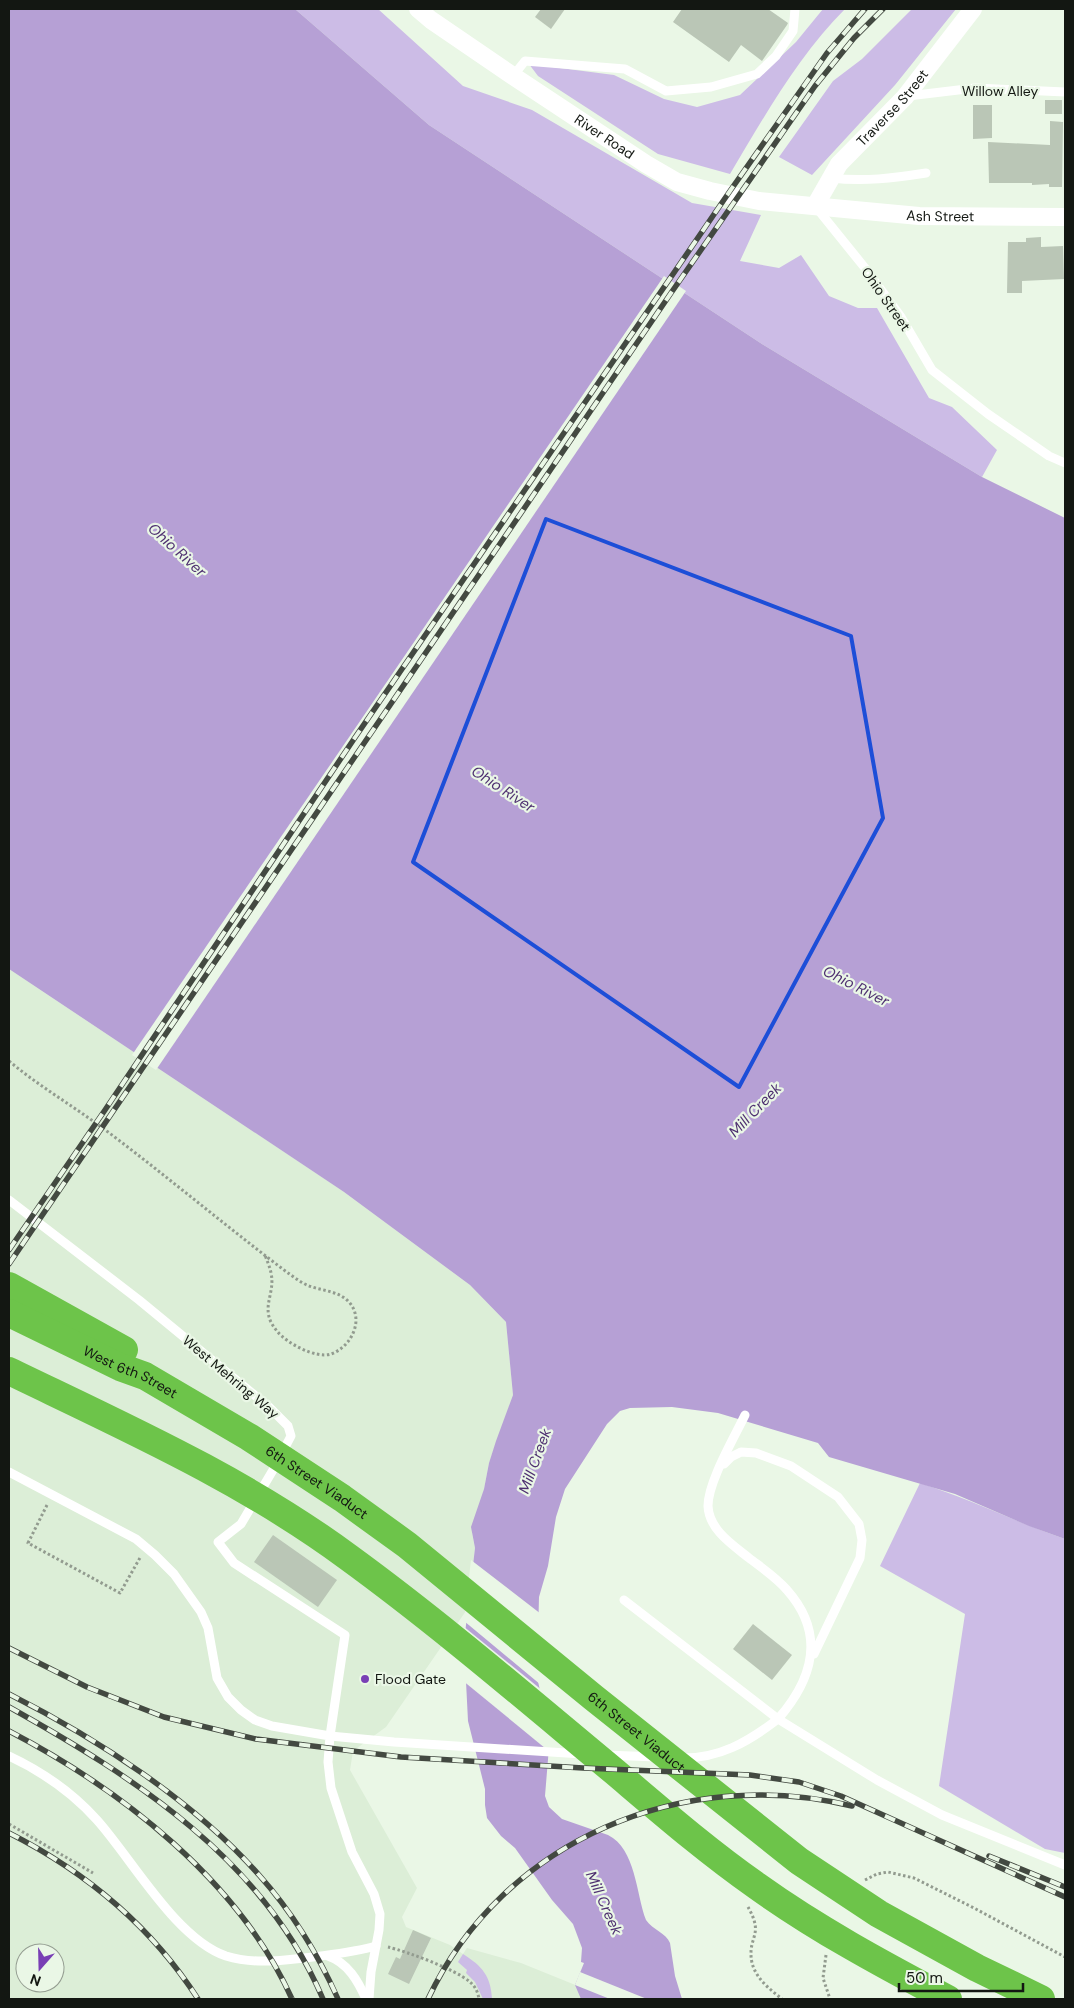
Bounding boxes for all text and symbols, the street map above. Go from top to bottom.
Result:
street label: Traverse Street [853,66,932,150]
street label: Willow Alley [962,82,1039,100]
street label: River Road [571,110,638,163]
street label: Ash Street [906,206,974,225]
street label: Ohio Street [857,264,915,334]
water label: Ohio River [144,519,211,582]
water label: Ohio River [468,761,539,817]
water label: Ohio River [820,961,893,1011]
water label: Mill Creek [724,1078,786,1141]
street label: West Mehring Way [179,1331,283,1423]
street label: West 6th Street [80,1342,181,1402]
water label: Mill Creek [514,1425,556,1496]
street label: 6th Street Viaduct [262,1441,372,1523]
place label: Flood Gate [375,1670,446,1688]
marker: Flood Gate [359,1673,371,1685]
street label: 6th Street Viaduct [584,1687,689,1776]
water label: Mill Creek [581,1868,627,1938]
north arrow [15,1943,65,1993]
scale bar [899,1960,1023,1992]
text: 50 m [906,1968,943,1988]
text: N [28,1970,43,1990]

